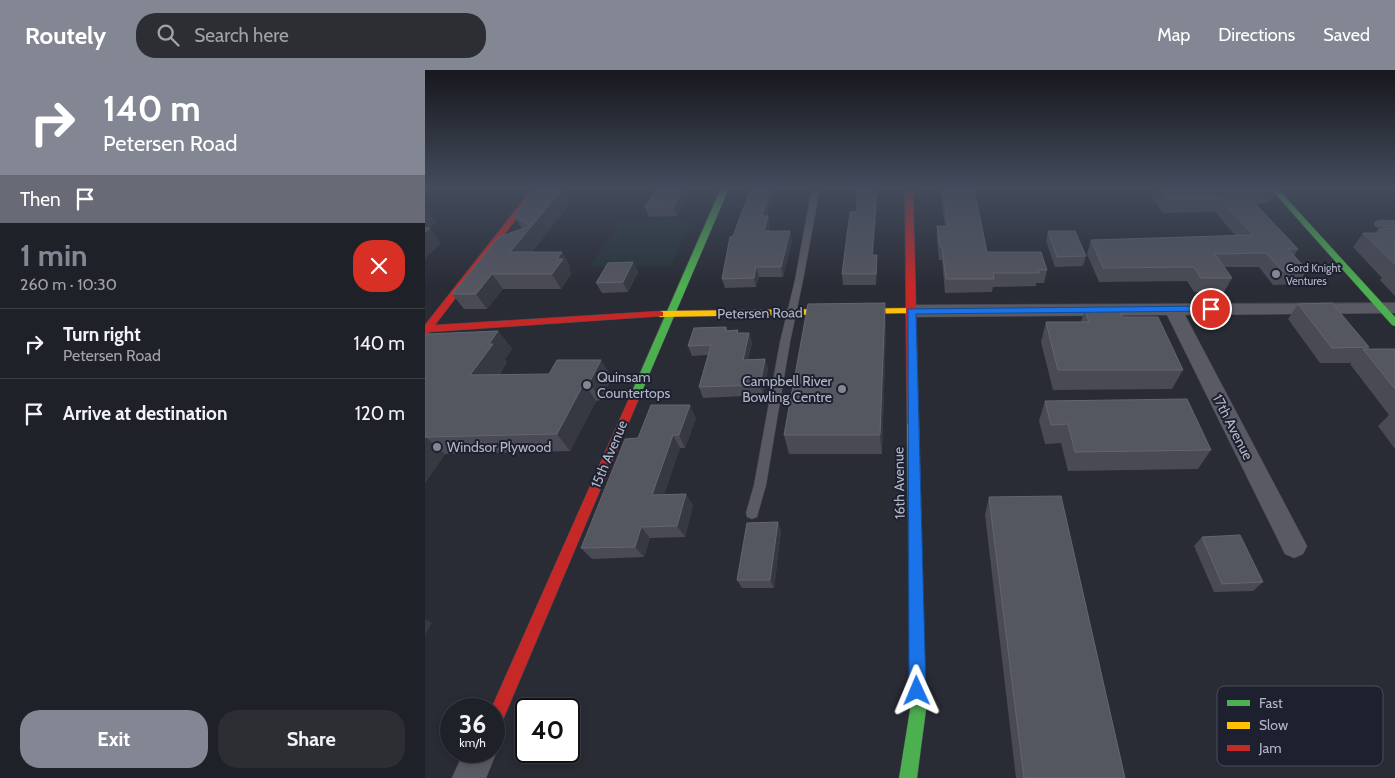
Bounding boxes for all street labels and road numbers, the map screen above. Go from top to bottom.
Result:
street label: Petersen Road [717,303,803,323]
street label: 17th Avenue [1209,391,1257,463]
street label: 15th Avenue [587,417,631,491]
street label: 16th Avenue [889,447,909,519]

